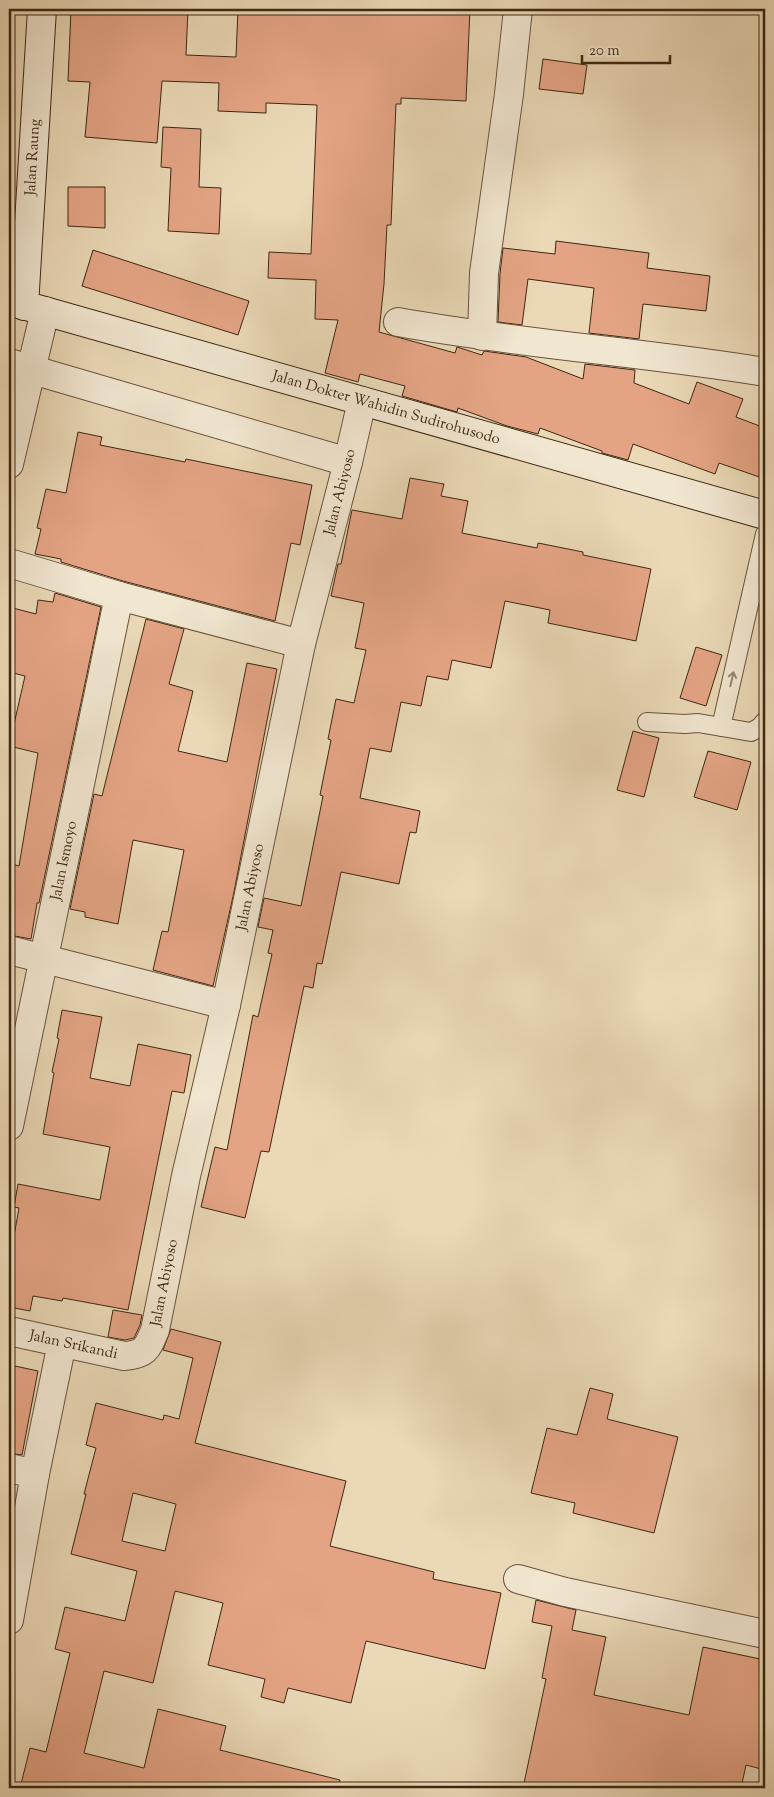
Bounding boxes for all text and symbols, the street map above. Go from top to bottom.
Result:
scale bar [582,32,669,64]
text: 20 m [589,41,620,62]
street label: Jalan Raung [20,118,46,197]
street label: Jalan Dokter Wahidin Sudirohusodo [269,365,503,450]
street label: Jalan Abiyoso [319,447,361,539]
one-way arrow [728,672,737,688]
street label: Jalan Ismoyo [45,819,83,903]
street label: Jalan Abiyoso [231,842,270,934]
street label: Jalan Abiyoso [145,1237,184,1329]
street label: Jalan Srikandi [26,1325,120,1365]

